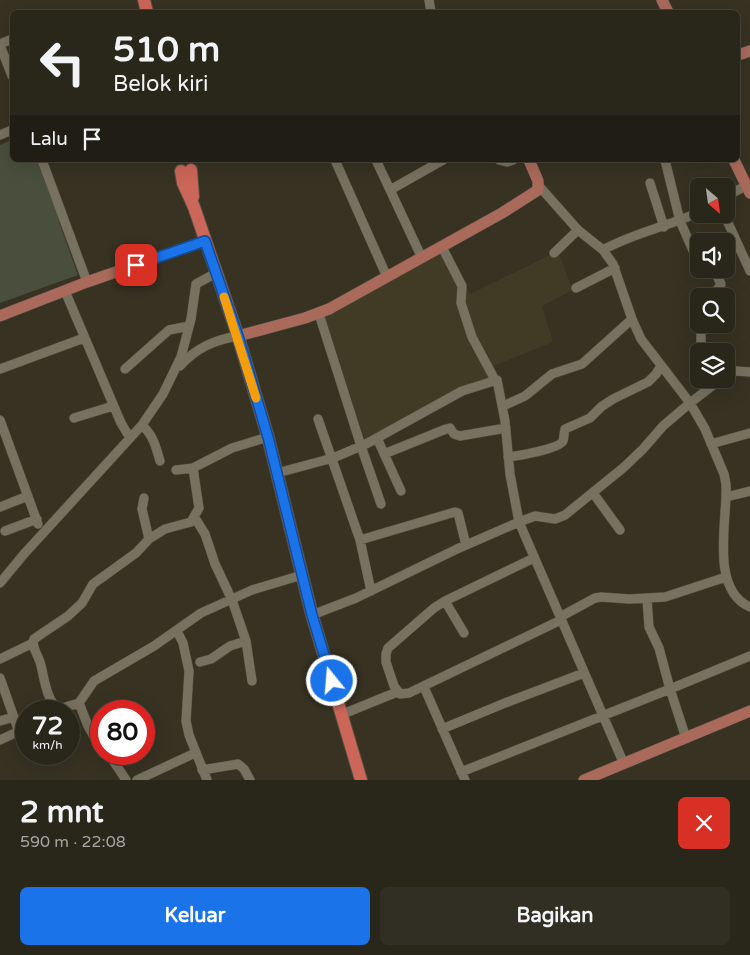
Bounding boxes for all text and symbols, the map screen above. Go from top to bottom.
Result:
text: 510 m [113,29,220,71]
icon: left [30,30,95,95]
text: Belok kiri [113,71,209,97]
icon: arrive [78,125,106,153]
text: Lalu [30,128,68,150]
north arrow [690,178,735,222]
map controls [690,178,735,388]
button: sound [690,233,735,278]
pin [115,244,157,286]
icon: arrive [122,251,150,279]
button: search [690,288,735,333]
button: layers [690,343,735,388]
position arrow [305,654,357,706]
speed limit sign: 80 [90,700,155,765]
text: 72 [32,711,63,741]
text: km/h [32,738,63,752]
text: 2 mnt [20,794,104,831]
button: close [678,797,730,849]
text: 590 m · 22:08 [20,832,126,852]
button: Keluar [20,887,370,945]
button: Bagikan [380,887,730,945]

